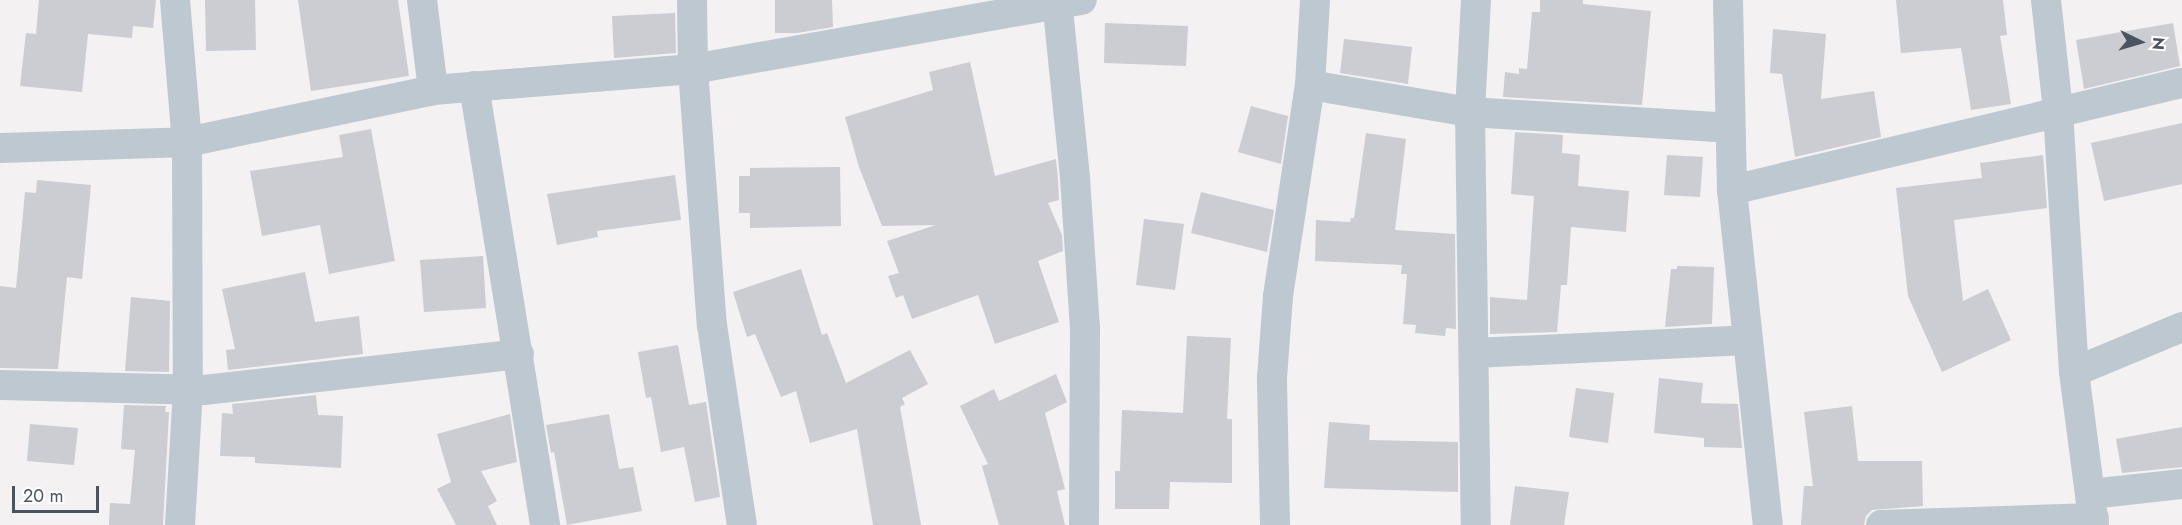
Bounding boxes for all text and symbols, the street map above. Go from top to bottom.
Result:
north arrow [2110,12,2170,72]
text: N [2146,36,2170,51]
scale bar [15,474,102,512]
text: 20 m [23,483,63,509]

